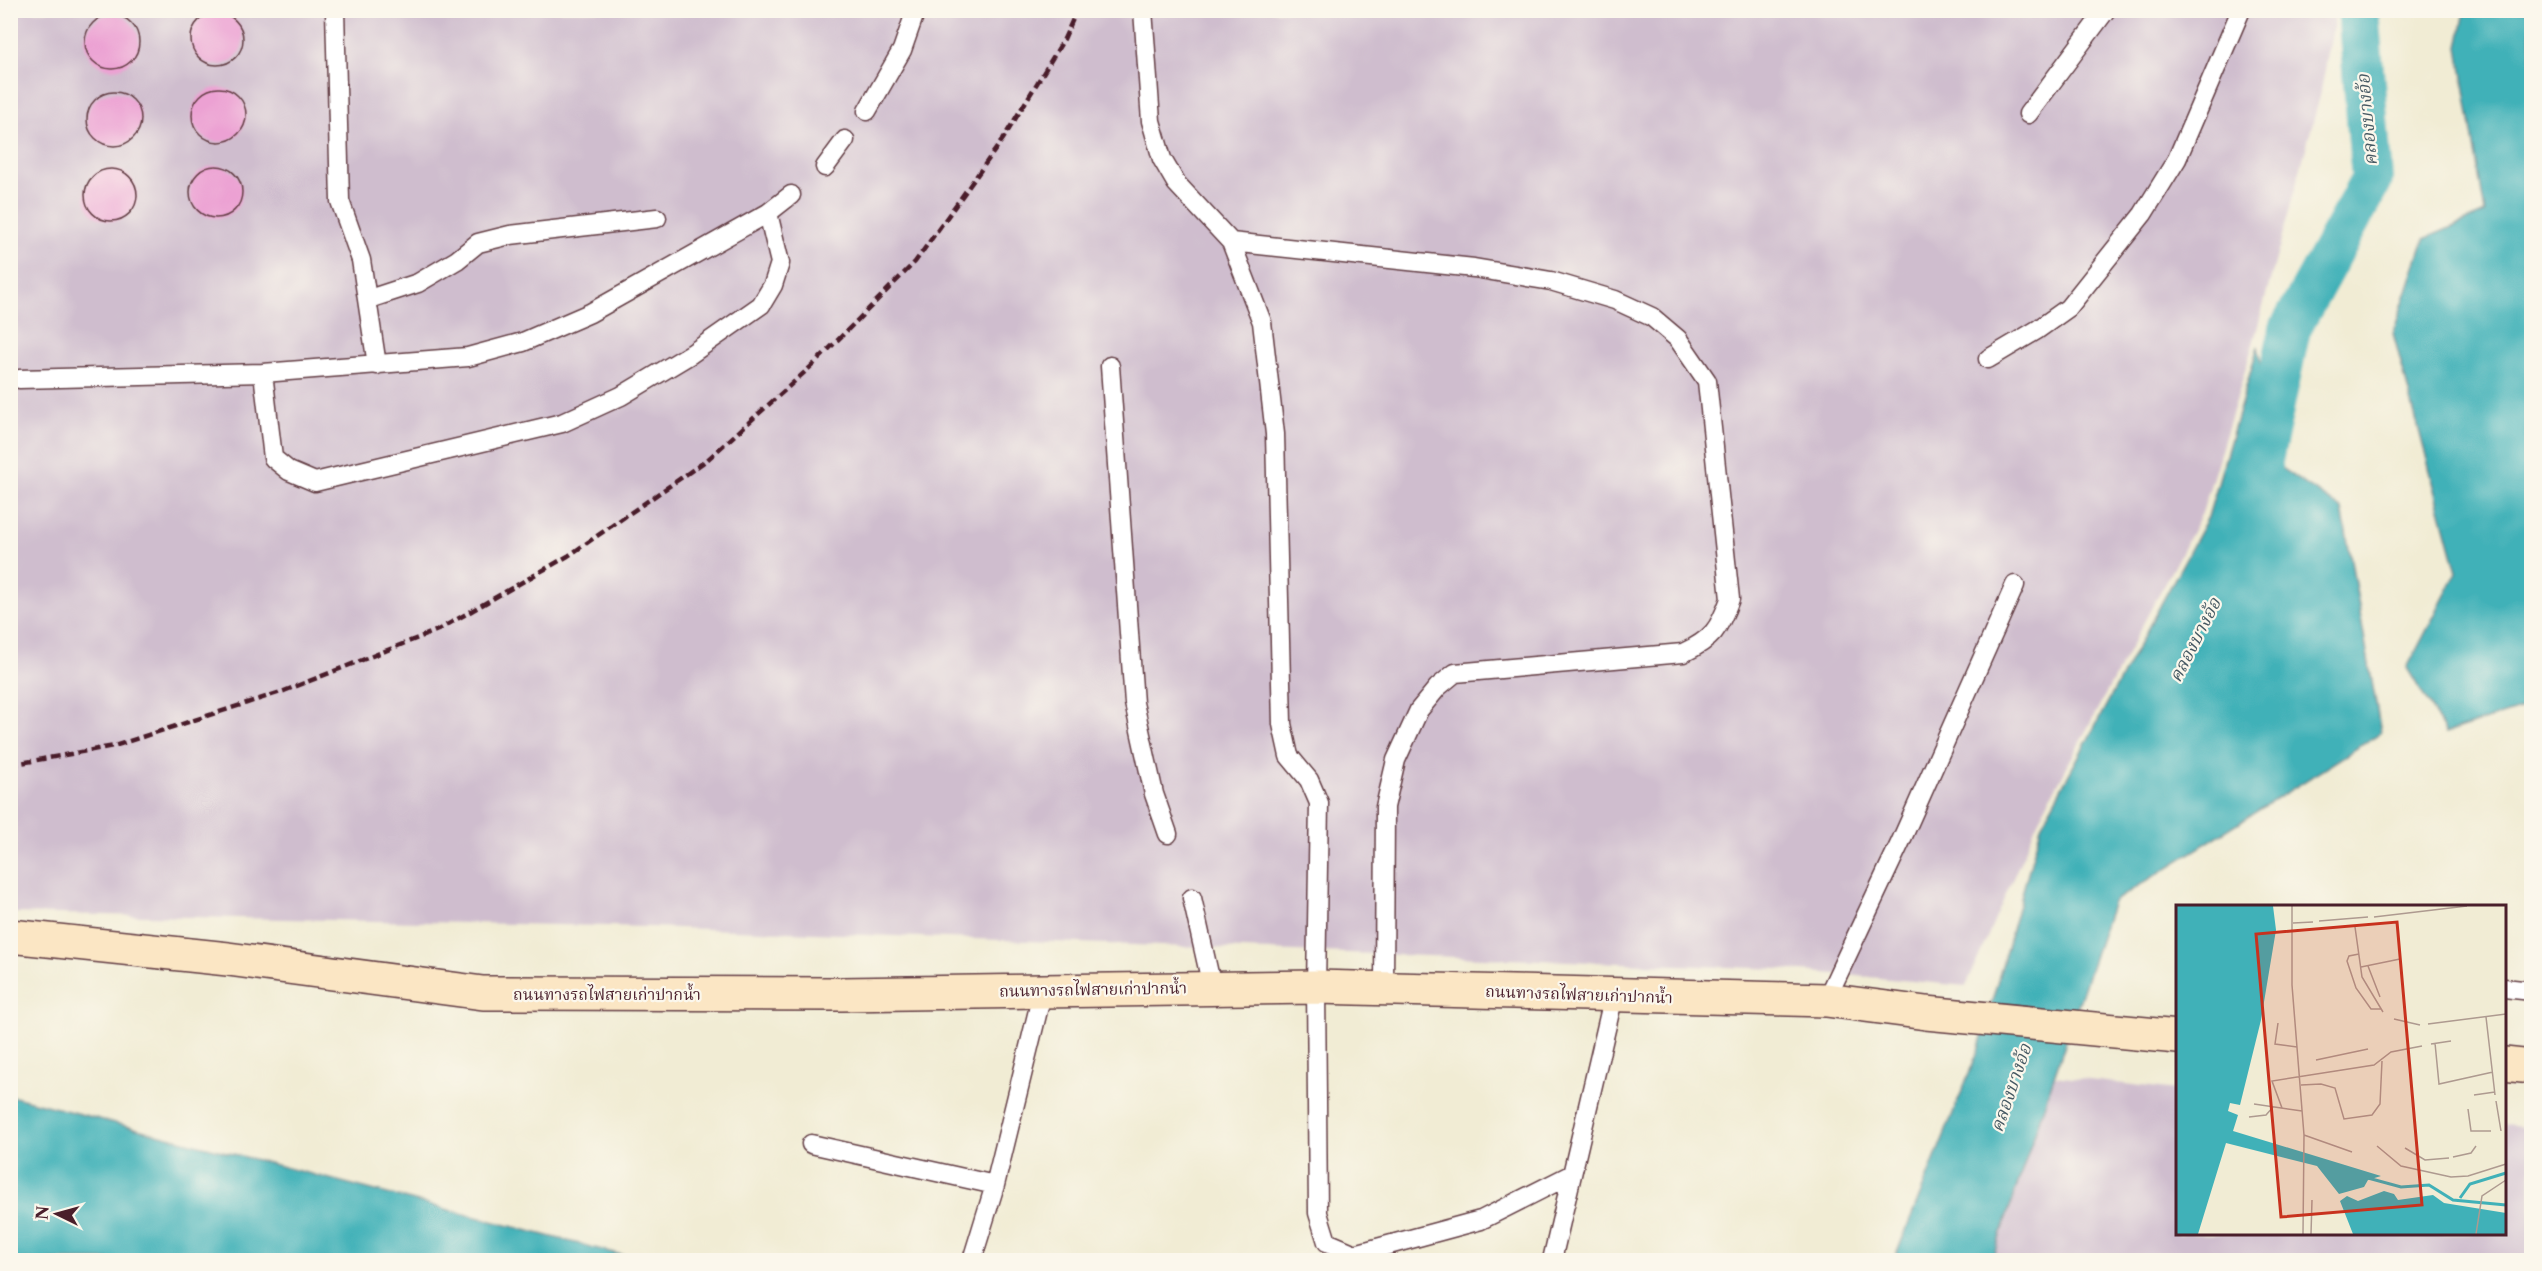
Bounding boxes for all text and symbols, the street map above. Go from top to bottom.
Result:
water label: คลองบางอ้อ [2352,73,2382,167]
water label: คลองบางอ้อ [2164,594,2226,686]
inset map [2176,905,2506,1235]
street label: ถนนทางรถไฟสายเก่าปากน้ำ [999,976,1187,1001]
street label: ถนนทางรถไฟสายเก่าปากน้ำ [1485,980,1673,1007]
street label: ถนนทางรถไฟสายเก่าปากน้ำ [513,983,701,1004]
water label: คลองบางอ้อ [1986,1041,2037,1135]
north arrow [27,1184,87,1244]
text: N [31,1205,53,1220]

